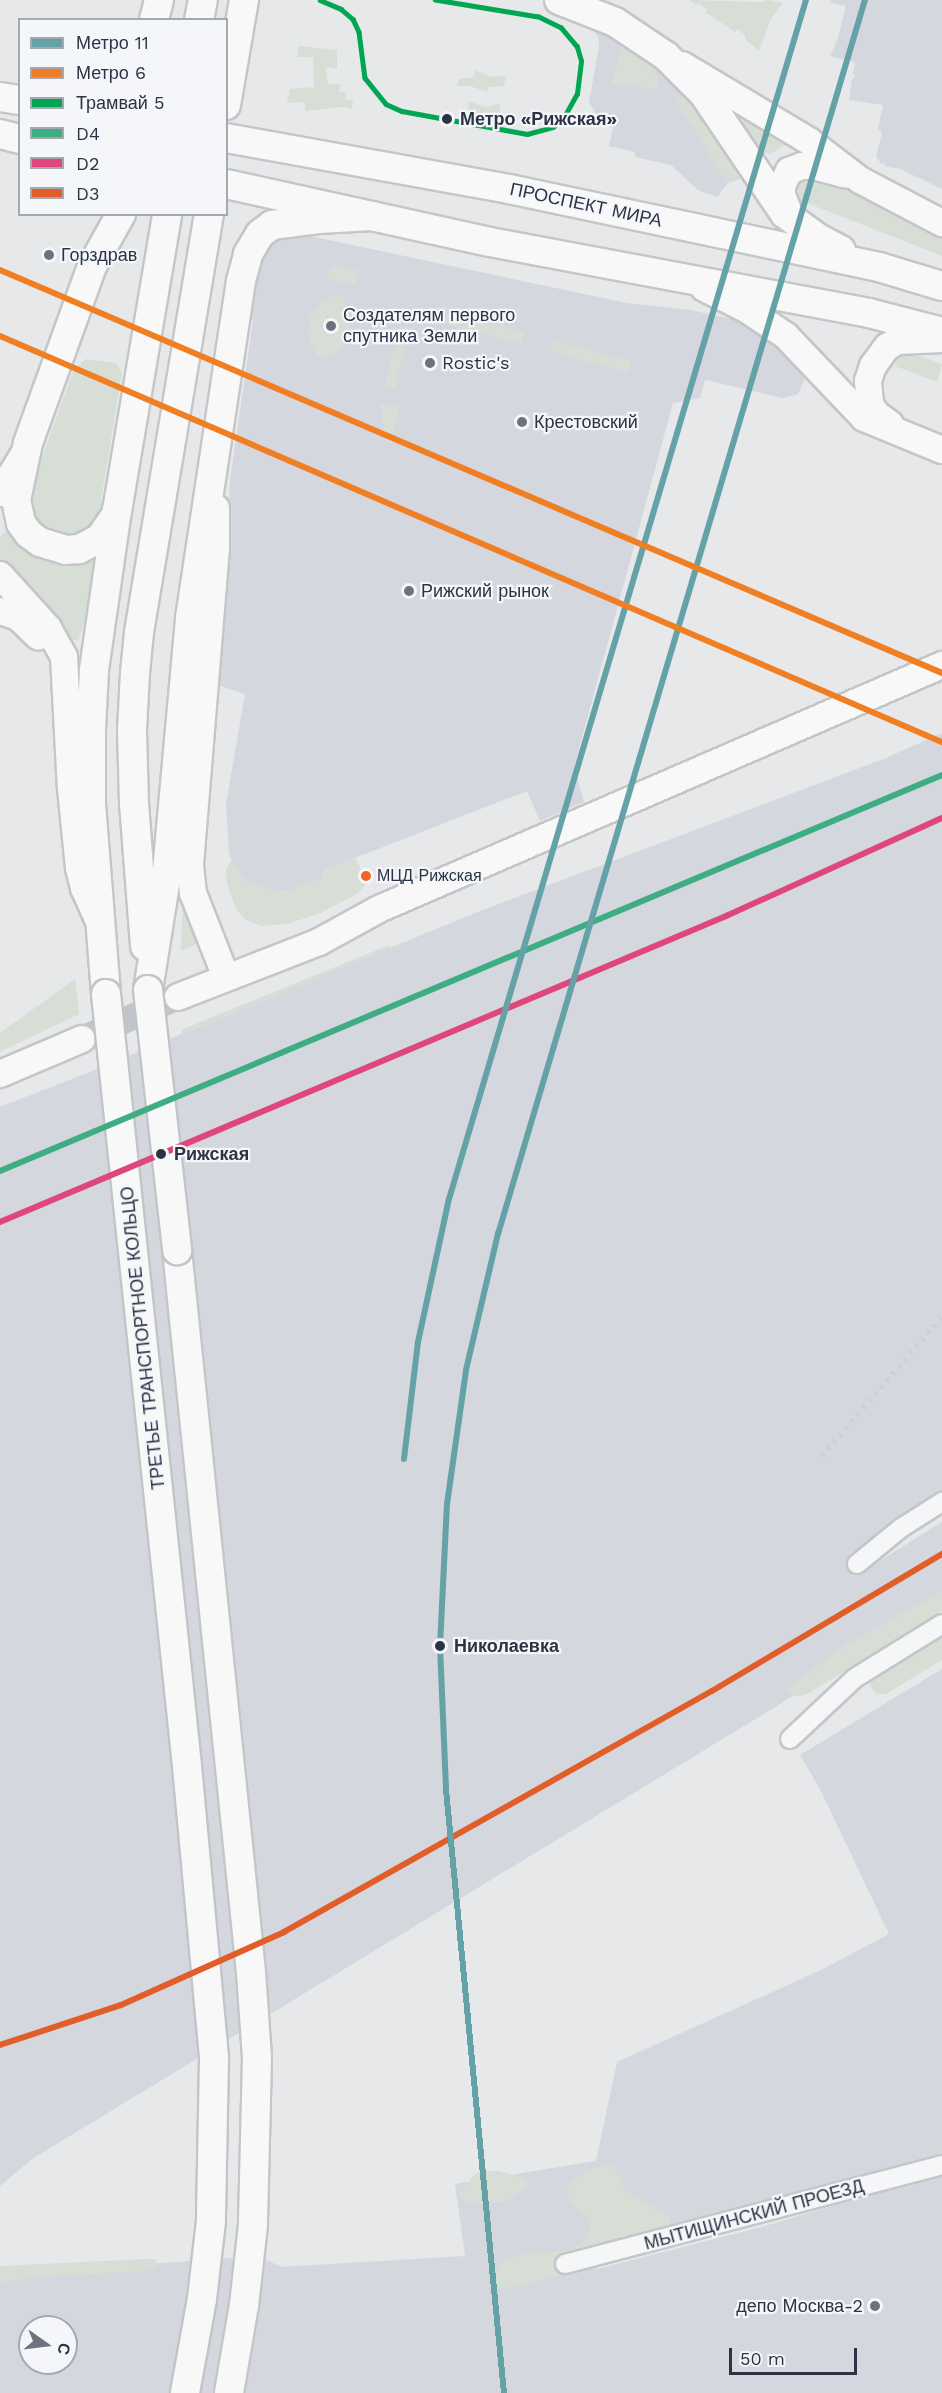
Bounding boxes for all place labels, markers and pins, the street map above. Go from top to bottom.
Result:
place label: Метро «Рижская» [460,108,617,130]
marker: Метро «Рижская» [438,110,456,128]
place label: Горздрав [61,244,137,266]
marker: Горздрав [42,248,56,262]
place label: Создателям первого спутника Земли [343,305,515,348]
marker: Создателям первого спутника Земли [324,319,338,333]
place label: Rostic's [442,352,510,374]
marker: Rostic's [423,356,437,370]
place label: Крестовский [534,411,638,433]
marker: Крестовский [515,415,529,429]
place label: Рижский рынок [421,580,549,602]
marker: Рижский рынок [402,584,416,598]
place label: МЦД Рижская [377,866,482,886]
marker: МЦД Рижская [360,870,372,882]
place label: Рижская [174,1143,249,1165]
marker: Рижская [152,1145,170,1163]
place label: Николаевка [454,1635,559,1657]
marker: Николаевка [431,1637,449,1655]
place label: депо Москва-2 [736,2295,863,2317]
marker: депо Москва-2 [868,2299,882,2313]

